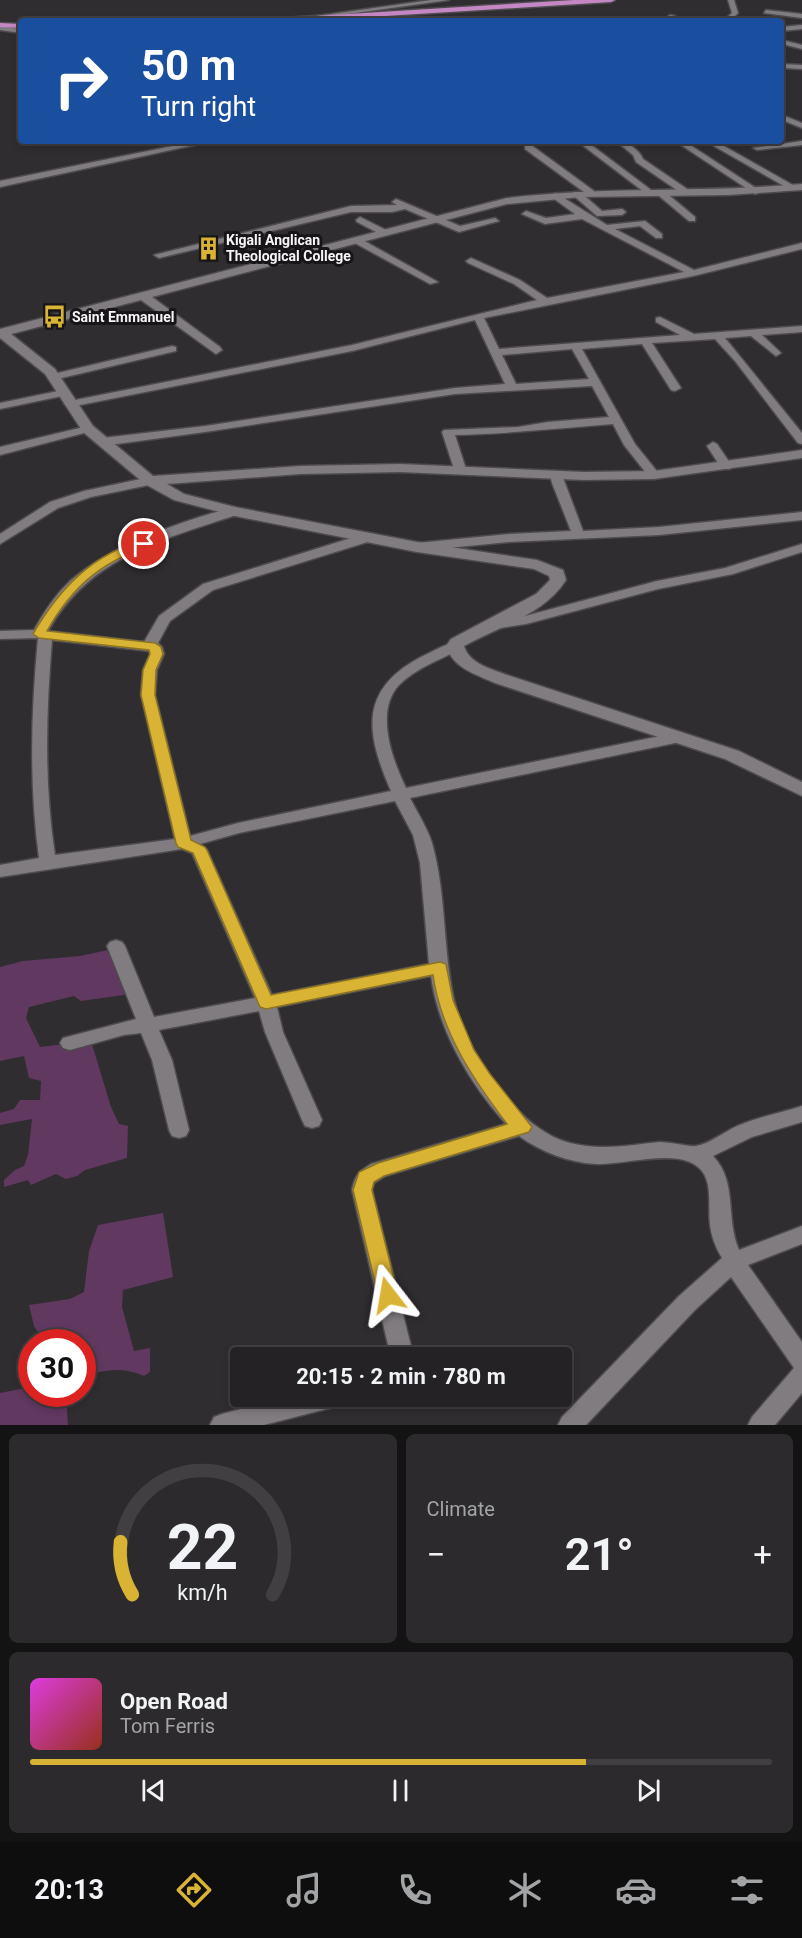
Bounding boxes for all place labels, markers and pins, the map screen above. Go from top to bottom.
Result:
place label: Kigali Anglican Theological College [226,232,351,264]
building icon: Kigali Anglican Theological College [195,235,221,261]
bus stop icon: Saint Emmanuel [41,304,67,330]
place label: Saint Emmanuel [72,309,174,325]
pin [118,518,169,569]

